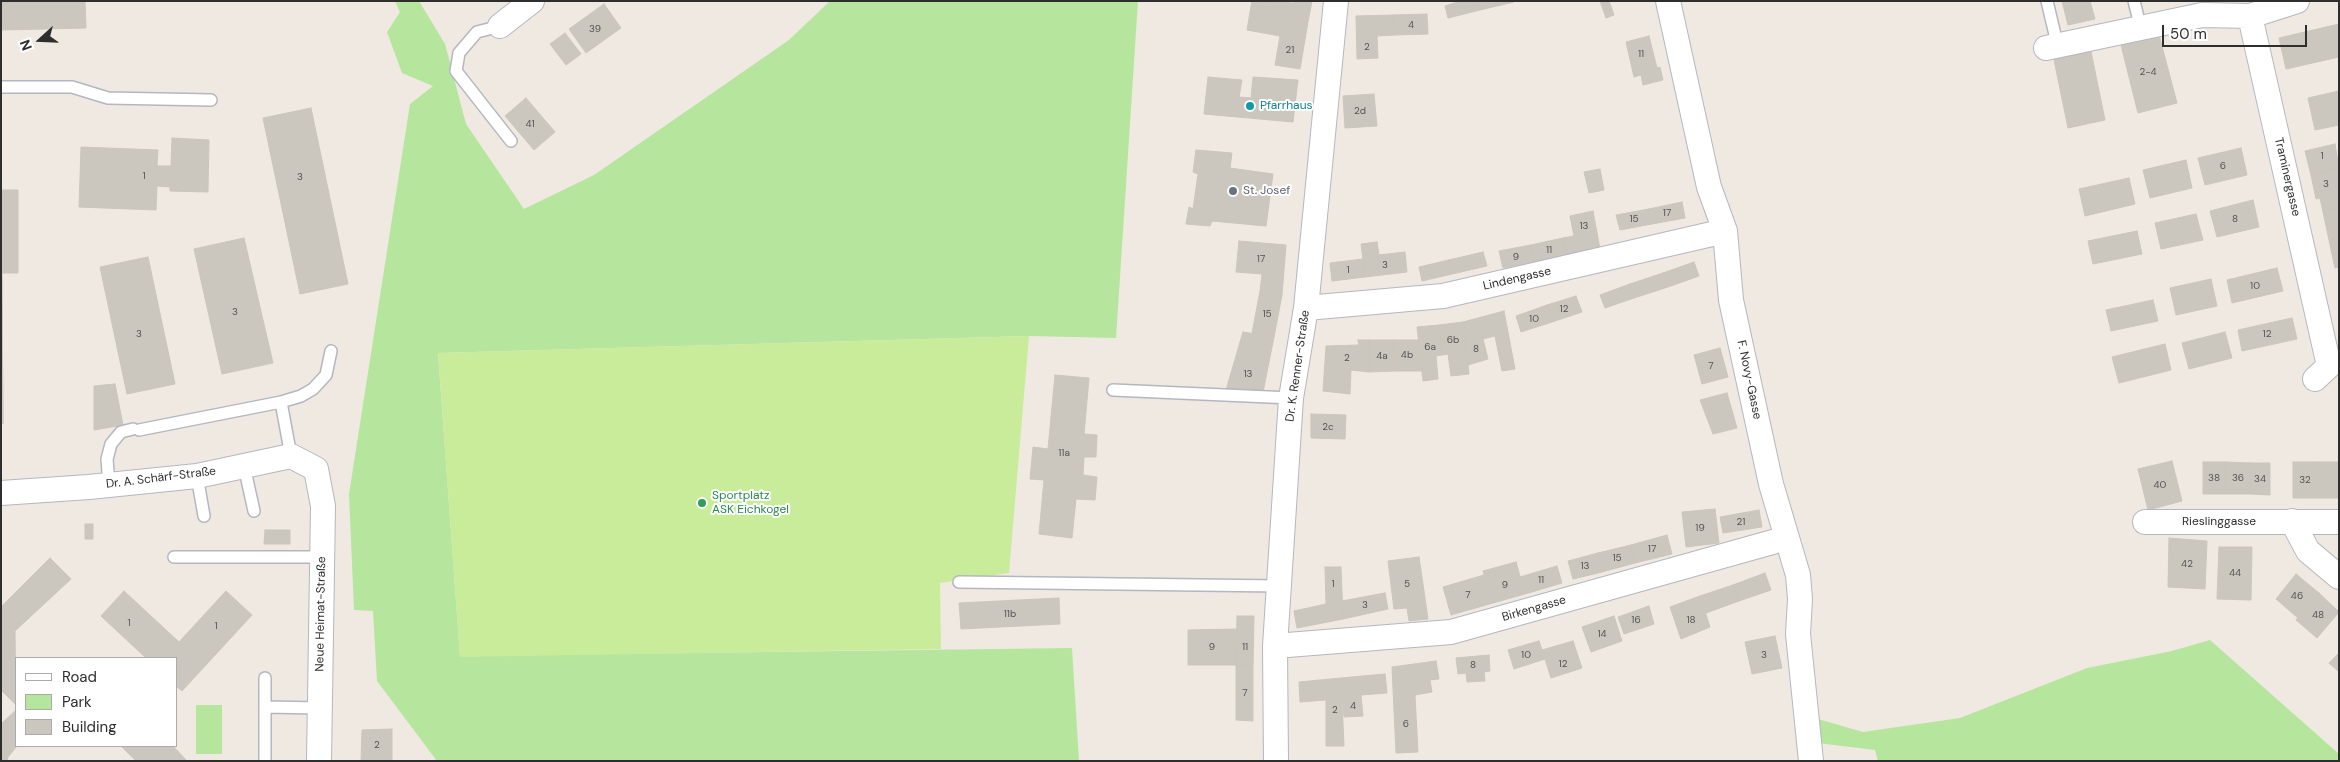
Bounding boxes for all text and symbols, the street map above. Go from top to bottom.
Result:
north arrow [15,15,65,65]
scale bar [2165,15,2310,47]
house number: 4 [1408,19,1414,31]
house number: 39 [589,23,601,35]
text: 50 m [2170,24,2207,44]
text: N [16,37,36,53]
house number: 2 [1364,41,1370,53]
house number: 21 [1286,44,1294,56]
house number: 11 [1638,48,1644,60]
house number: 2-4 [2139,66,2157,78]
place label: Pfarrhaus [1260,99,1313,113]
marker: Pfarrhaus [1244,100,1256,112]
house number: 2d [1354,105,1366,117]
house number: 41 [525,118,535,130]
street label: Traminergasse [2271,136,2303,218]
house number: 1 [2320,150,2324,162]
house number: 6 [2220,160,2226,172]
house number: 1 [142,170,146,182]
house number: 3 [297,171,303,183]
house number: 3 [2323,178,2329,190]
place label: St. Josef [1243,184,1290,198]
marker: St. Josef [1227,185,1239,197]
house number: 17 [1663,207,1671,219]
house number: 15 [1629,213,1639,225]
house number: 8 [2232,213,2238,225]
house number: 13 [1579,220,1589,232]
house number: 11 [1546,244,1552,256]
house number: 9 [1513,251,1519,263]
house number: 17 [1257,253,1265,265]
house number: 3 [1382,259,1388,271]
house number: 1 [1346,264,1350,276]
street label: Lindengasse [1482,264,1552,294]
house number: 10 [2250,280,2260,292]
house number: 12 [1560,303,1568,315]
house number: 3 [232,306,238,318]
house number: 15 [1262,308,1272,320]
street label: Dr. K. Renner-Straße [1283,309,1313,423]
house number: 10 [1529,313,1539,325]
house number: 3 [136,328,142,340]
house number: 12 [2263,328,2271,340]
house number: 6b [1447,334,1459,346]
street label: F. Novy-Gasse [1734,339,1764,421]
house number: 6a [1424,341,1436,353]
house number: 8 [1473,343,1479,355]
house number: 4b [1401,349,1413,361]
house number: 4a [1376,350,1388,362]
house number: 2 [1344,352,1350,364]
house number: 7 [1708,360,1714,372]
house number: 13 [1243,368,1253,380]
house number: 2c [1322,421,1334,433]
house number: 11a [1058,447,1070,459]
street label: Dr. A. Schärf-Straße [105,464,217,492]
house number: 38 [2208,472,2220,484]
house number: 36 [2232,472,2244,484]
house number: 34 [2254,473,2266,485]
house number: 32 [2299,474,2311,486]
house number: 40 [2154,479,2166,491]
place label: Sportplatz ASK Eichkogel [712,489,789,517]
marker: Sportplatz ASK Eichkogel [696,497,708,509]
street label: Rieslinggasse [2182,515,2256,529]
house number: 21 [1737,516,1745,528]
house number: 19 [1695,522,1705,534]
house number: 17 [1648,543,1656,555]
house number: 15 [1612,552,1622,564]
street label: Neue Heimat-Straße [313,556,329,672]
house number: 42 [2181,558,2193,570]
house number: 13 [1580,560,1590,572]
house number: 44 [2229,567,2241,579]
house number: 11 [1538,574,1544,586]
house number: 1 [1331,578,1335,590]
house number: 5 [1404,578,1410,590]
house number: 9 [1502,579,1508,591]
house number: 7 [1465,589,1471,601]
house number: 46 [2291,590,2303,602]
street label: Birkengasse [1500,593,1568,625]
house number: 3 [1362,599,1368,611]
house number: 11b [1004,608,1016,620]
house number: 48 [2312,609,2324,621]
house number: 16 [1631,614,1641,626]
house number: 18 [1686,614,1696,626]
house number: 1 [127,617,131,629]
house number: 1 [214,620,218,632]
house number: 14 [1597,628,1607,640]
house number: 9 [1209,641,1215,653]
house number: 11 [1242,641,1248,653]
house number: 10 [1521,649,1531,661]
house number: 3 [1761,649,1767,661]
legend [15,657,178,747]
house number: 12 [1559,658,1567,670]
house number: 8 [1470,659,1476,671]
text: Road [62,667,97,687]
house number: 7 [1242,687,1248,699]
text: Park [62,692,92,712]
house number: 4 [1350,700,1356,712]
house number: 2 [1332,704,1338,716]
text: Building [62,717,117,737]
house number: 6 [1403,718,1409,730]
house number: 2 [374,739,380,751]

